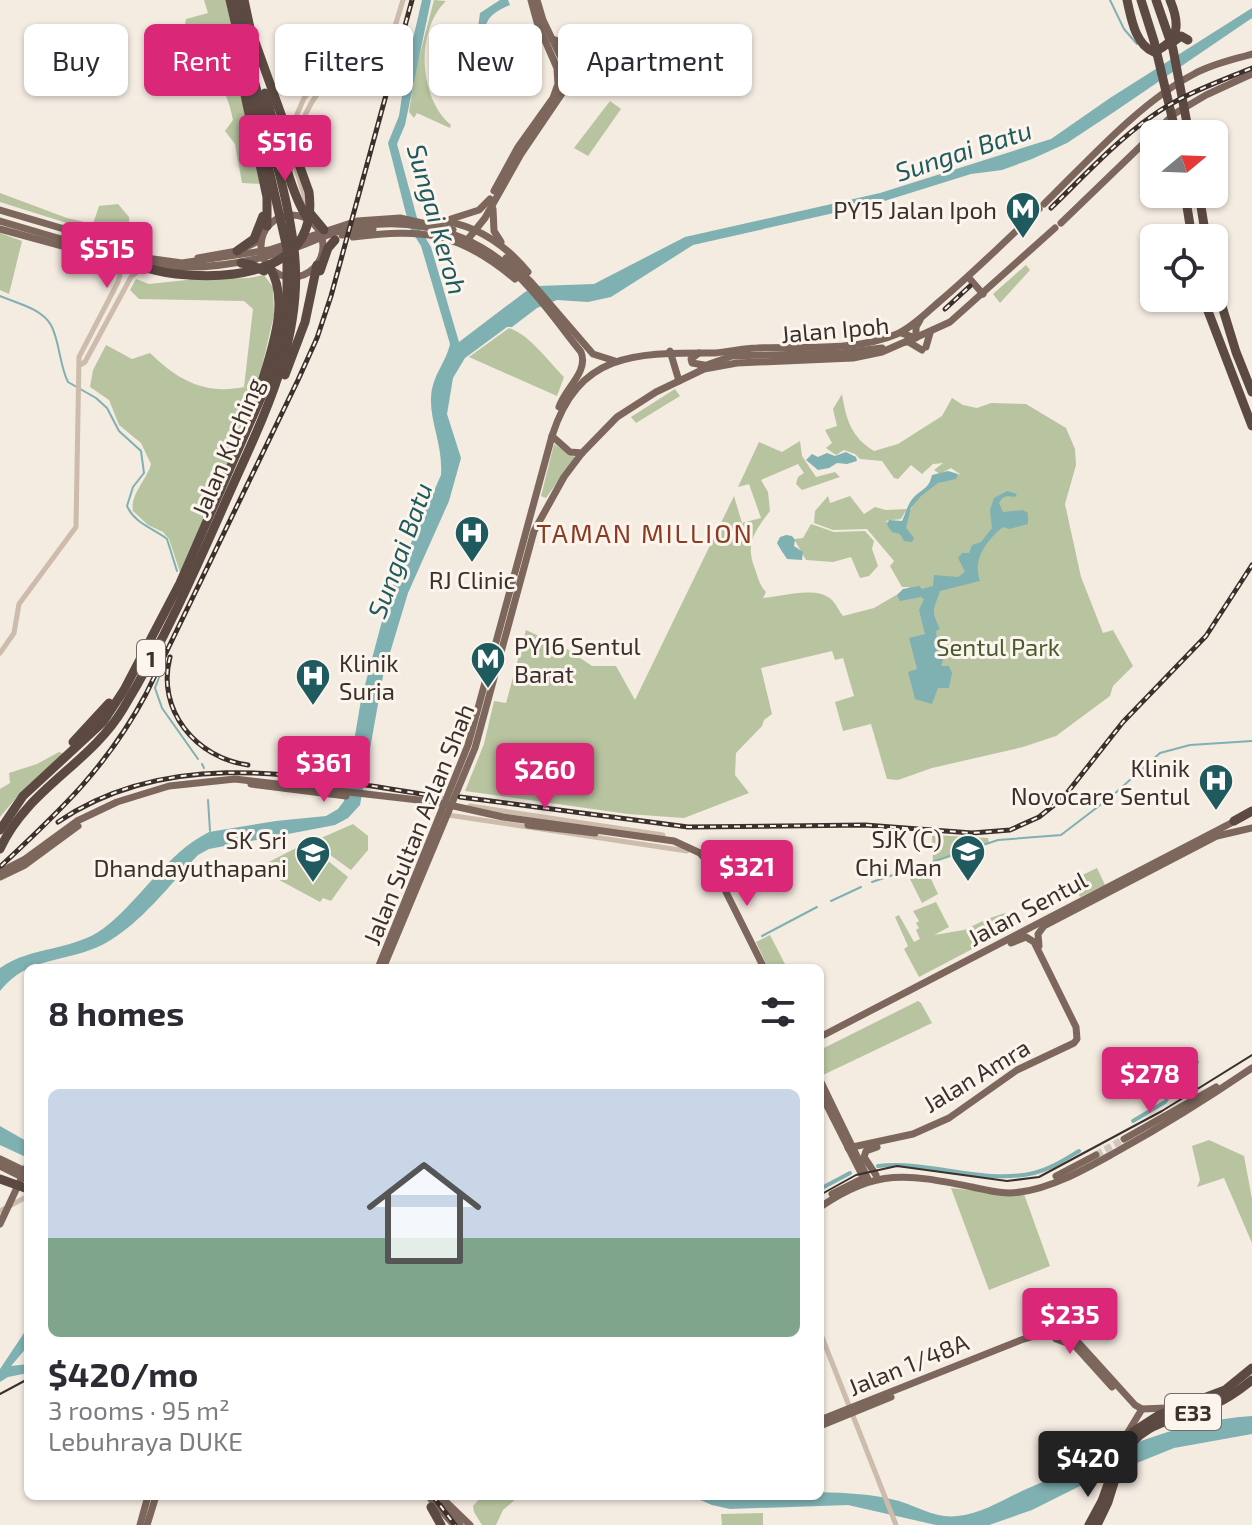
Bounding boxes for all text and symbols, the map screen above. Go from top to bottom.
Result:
chip: Buy [24,24,128,96]
chip: Rent [144,24,259,96]
chip: Filters [275,24,413,96]
chip: New [429,24,542,96]
chip: Apartment [558,24,752,96]
water label: Sungai Batu [891,113,1035,187]
pin: $516 [238,115,332,183]
north arrow [1140,120,1228,208]
map controls [1140,120,1228,312]
text: $516 [257,125,313,156]
water label: Sungai Keroh [402,140,474,298]
metro station icon: PY15 Jalan Ipoh [1004,190,1042,240]
place label: PY15 Jalan Ipoh [833,195,997,224]
pin: $515 [60,222,154,290]
button: locate [1140,224,1228,312]
text: $515 [79,232,135,263]
street label: Jalan Ipoh [780,310,890,348]
street label: Jalan Kuching [185,373,269,521]
water label: Sungai Batu [360,478,438,622]
hospital icon: RJ Clinic [453,514,491,564]
district label: TAMAN MILLION [536,517,754,548]
place label: RJ Clinic [429,565,515,594]
place label: PY16 Sentul Barat [514,631,641,688]
park label: Sentul Park [936,632,1060,661]
road number: 1 [137,640,165,676]
metro station icon: PY16 Sentul Barat [469,640,507,690]
place label: Klinik Suria [339,648,398,705]
hospital icon: Klinik Suria [294,657,332,707]
street label: Jalan Sultan Azlan Shah [356,699,480,949]
pin: $361 [277,736,371,804]
pin: $260 [498,743,592,811]
text: $361 [296,746,352,777]
text: $260 [514,753,576,784]
place label: Klinik Novocare Sentul [1011,753,1190,810]
hospital icon: Klinik Novocare Sentul [1197,762,1235,812]
place label: SJK (C) Chi Man [855,824,942,881]
place label: SK Sri Dhandayuthapani [93,825,287,882]
school or university icon: SJK (C) Chi Man [949,833,987,883]
school or university icon: SK Sri Dhandayuthapani [294,834,332,884]
pin: $321 [700,840,794,908]
text: $321 [719,850,775,881]
street label: Jalan Sentul [962,864,1092,952]
icon: filters [756,990,800,1034]
text: 8 homes [48,992,184,1033]
street label: Jalan Amra [917,1032,1035,1118]
pin: $278 [1103,1047,1197,1115]
text: $278 [1120,1057,1180,1088]
icon: home [352,1141,496,1285]
pin: $235 [1023,1288,1117,1356]
text: $235 [1040,1298,1100,1329]
street label: Jalan 1/48A [844,1327,972,1401]
text: $420/mo [48,1353,198,1394]
text: 3 rooms · 95 m² [48,1394,230,1425]
road number: E33 [1165,1394,1221,1430]
text: Lebuhraya DUKE [48,1425,243,1456]
pin: $420 [1041,1431,1135,1499]
text: $420 [1056,1441,1120,1472]

